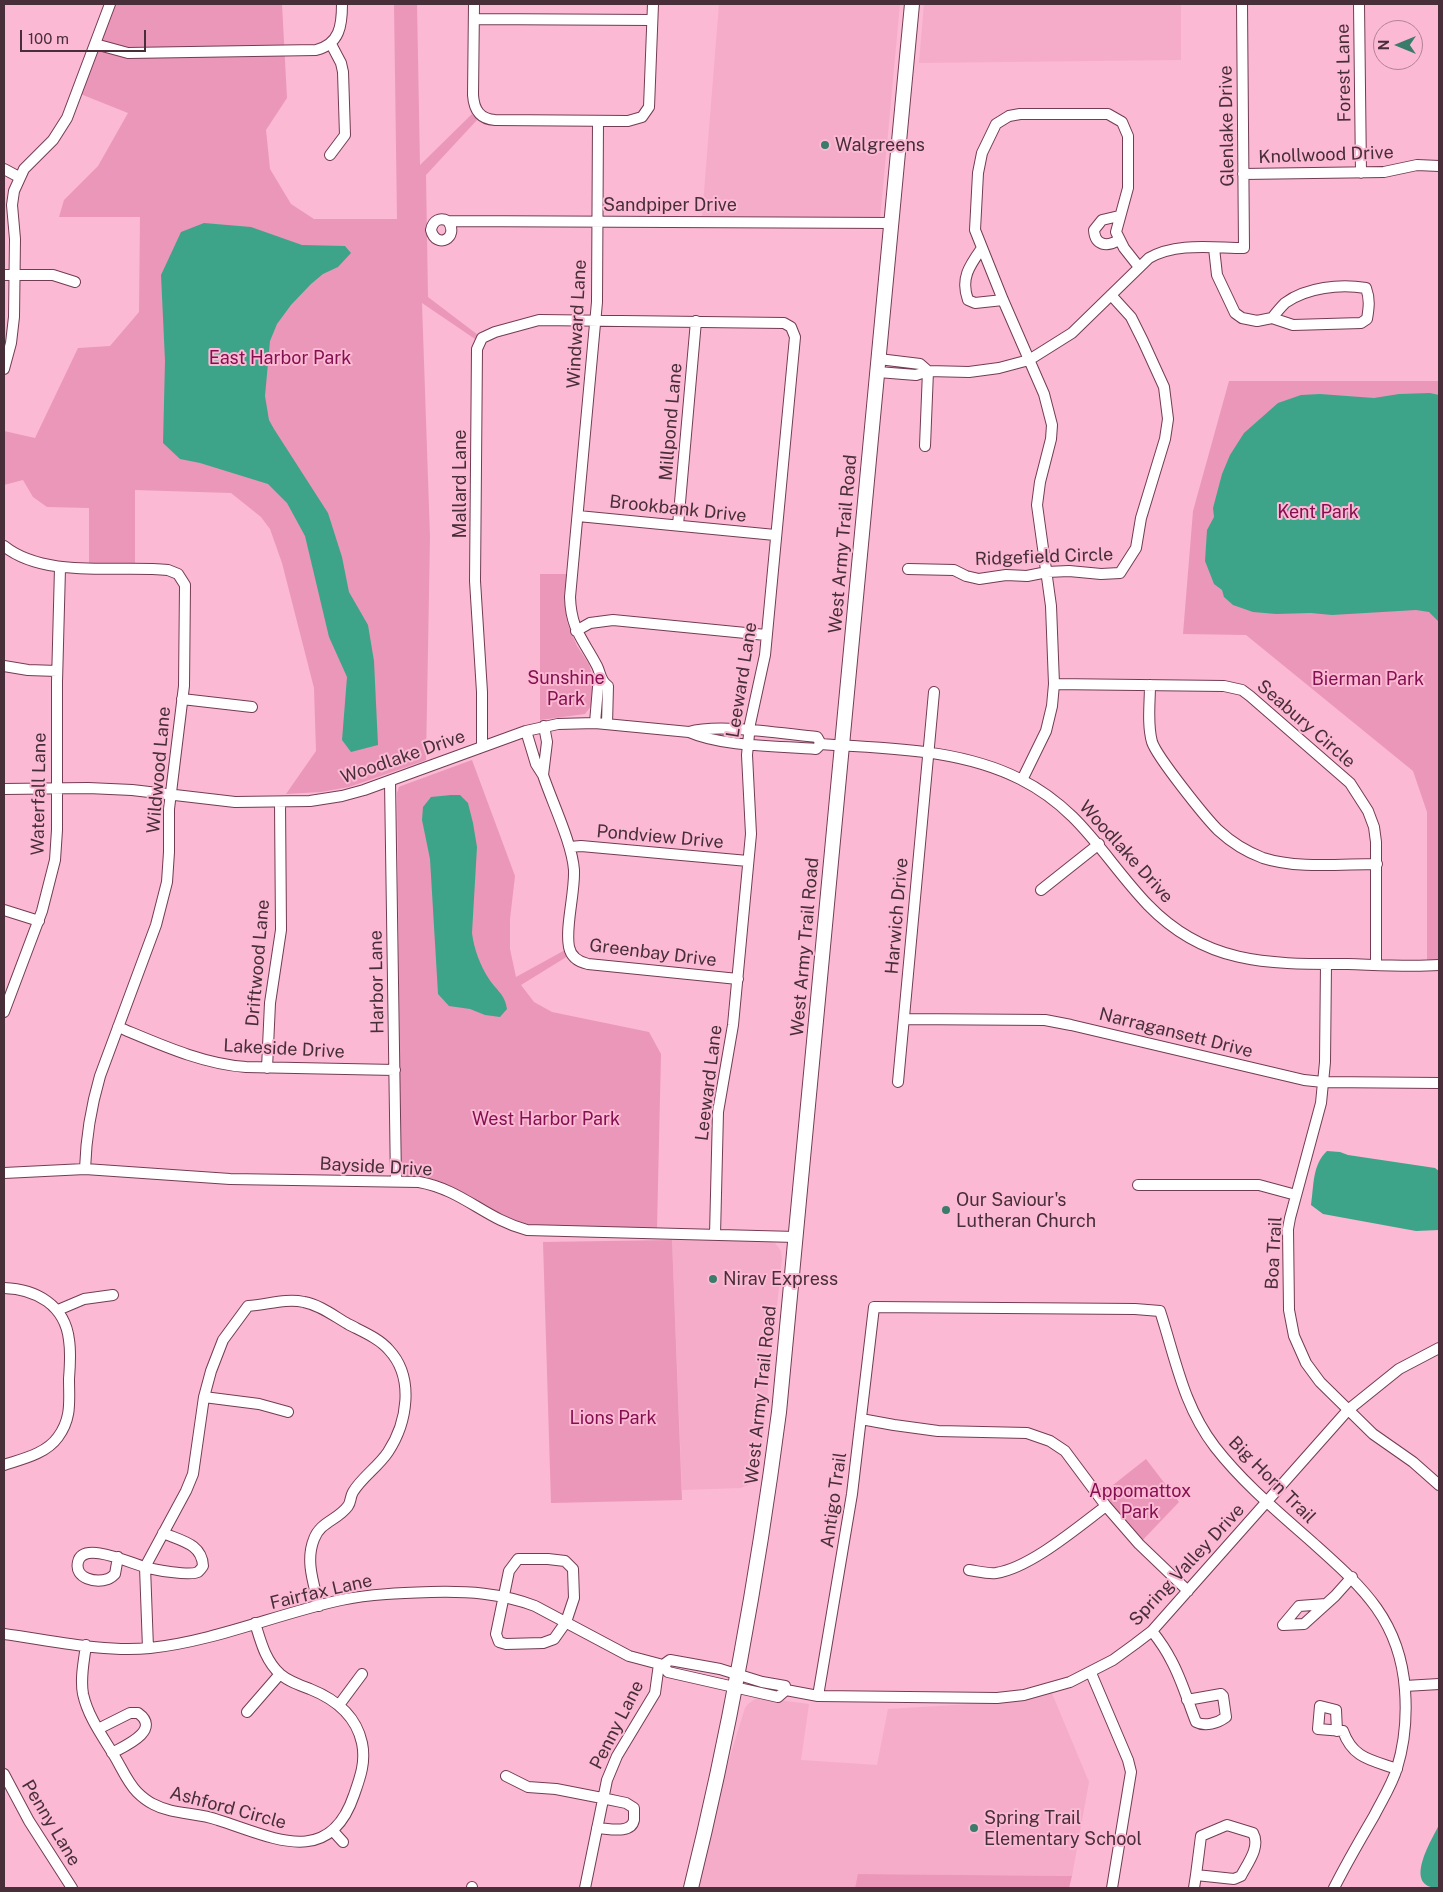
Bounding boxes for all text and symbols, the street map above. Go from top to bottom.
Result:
scale bar [22,20,149,52]
north arrow [1373,20,1423,70]
street label: Forest Lane [1332,24,1356,122]
text: 100 m [28,30,69,47]
text: N [1376,40,1392,50]
street label: Glenlake Drive [1215,65,1239,187]
place label: Walgreens [835,134,925,156]
marker: Walgreens [819,139,831,151]
street label: Knollwood Drive [1258,142,1394,168]
street label: Sandpiper Drive [603,194,737,216]
street label: Windward Lane [563,259,591,389]
park label: East Harbor Park [209,347,351,369]
street label: Millpond Lane [655,362,687,482]
street label: Mallard Lane [449,430,471,538]
street label: West Army Trail Road [824,454,862,634]
street label: Brookbank Drive [608,491,748,527]
park label: Kent Park [1277,501,1359,523]
street label: Ridgefield Circle [974,544,1114,570]
street label: Leeward Lane [722,621,762,739]
park label: Sunshine Park [527,667,605,710]
park label: Bierman Park [1312,668,1424,690]
street label: Seabury Circle [1252,675,1360,773]
street label: Wildwood Lane [143,706,175,834]
street label: Woodlake Drive [338,726,468,788]
street label: Waterfall Lane [27,732,51,856]
street label: Woodlake Drive [1074,796,1178,908]
street label: Pondview Drive [595,821,725,853]
street label: West Army Trail Road [786,857,824,1037]
street label: Harwich Drive [881,857,913,975]
street label: Driftwood Lane [242,899,274,1027]
street label: Harbor Lane [365,930,389,1034]
street label: Greenbay Drive [588,934,718,972]
street label: Narragansett Drive [1097,1003,1255,1063]
street label: Leeward Lane [691,1024,727,1142]
street label: Lakeside Drive [223,1035,345,1063]
park label: West Harbor Park [472,1108,620,1130]
street label: Bayside Drive [319,1153,433,1181]
place label: Our Saviour's Lutheran Church [956,1189,1096,1232]
marker: Our Saviour's Lutheran Church [940,1204,952,1216]
street label: Boa Trail [1261,1216,1287,1290]
place label: Nirav Express [723,1268,838,1290]
marker: Nirav Express [707,1273,719,1285]
street label: West Army Trail Road [741,1305,781,1485]
park label: Lions Park [569,1407,657,1429]
street label: Big Horn Trail [1224,1432,1320,1528]
street label: Antigo Trail [817,1451,851,1549]
park label: Appomattox Park [1089,1480,1191,1522]
street label: Spring Valley Drive [1125,1500,1249,1630]
street label: Fairfax Lane [268,1570,374,1614]
street label: Penny Lane [585,1677,649,1773]
street label: Penny Lane [17,1776,85,1870]
street label: Ashford Circle [167,1782,289,1834]
place label: Spring Trail Elementary School [984,1807,1142,1850]
marker: Spring Trail Elementary School [968,1822,980,1834]

